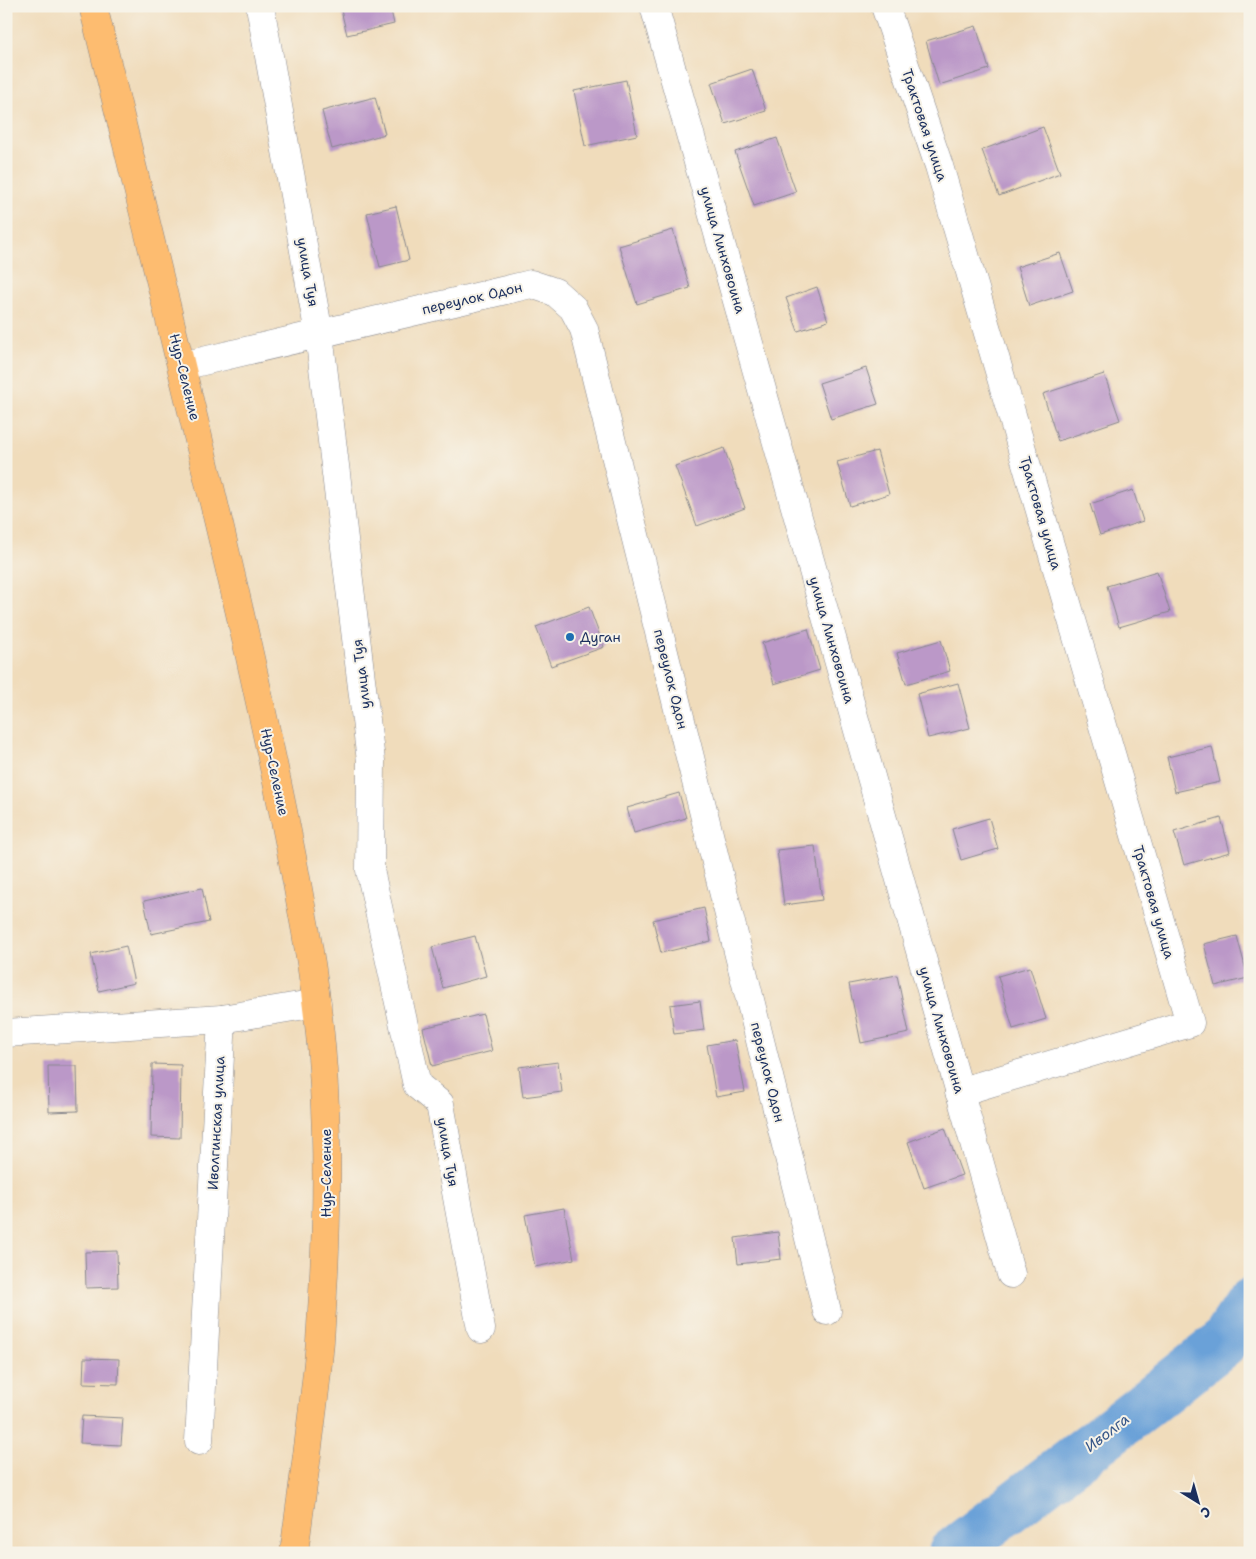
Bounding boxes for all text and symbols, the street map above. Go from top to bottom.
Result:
street label: Трактовая улица [898,66,952,184]
street label: улица Линховоина [696,184,750,316]
street label: улица Туя [293,236,323,308]
street label: переулок Одон [420,278,524,318]
street label: Нур-Селение [166,332,204,422]
street label: Трактовая улица [1016,454,1066,572]
street label: улица Линховоина [805,574,859,706]
street label: переулок Одон [650,627,692,731]
place label: Дуган [580,628,621,646]
marker: Дуган [564,631,576,643]
street label: улица Туя [348,638,374,710]
street label: Нур-Селение [257,727,293,817]
street label: Трактовая улица [1129,843,1179,961]
street label: улица Линховоина [915,964,969,1096]
street label: переулок Одон [747,1020,789,1124]
street label: Иволгинская улица [204,1055,229,1190]
street label: улица Туя [433,1116,463,1188]
street label: Нур-Селение [317,1128,335,1217]
water label: Иволга [1081,1409,1133,1457]
north arrow [1174,1476,1224,1526]
text: С [1197,1503,1215,1522]

